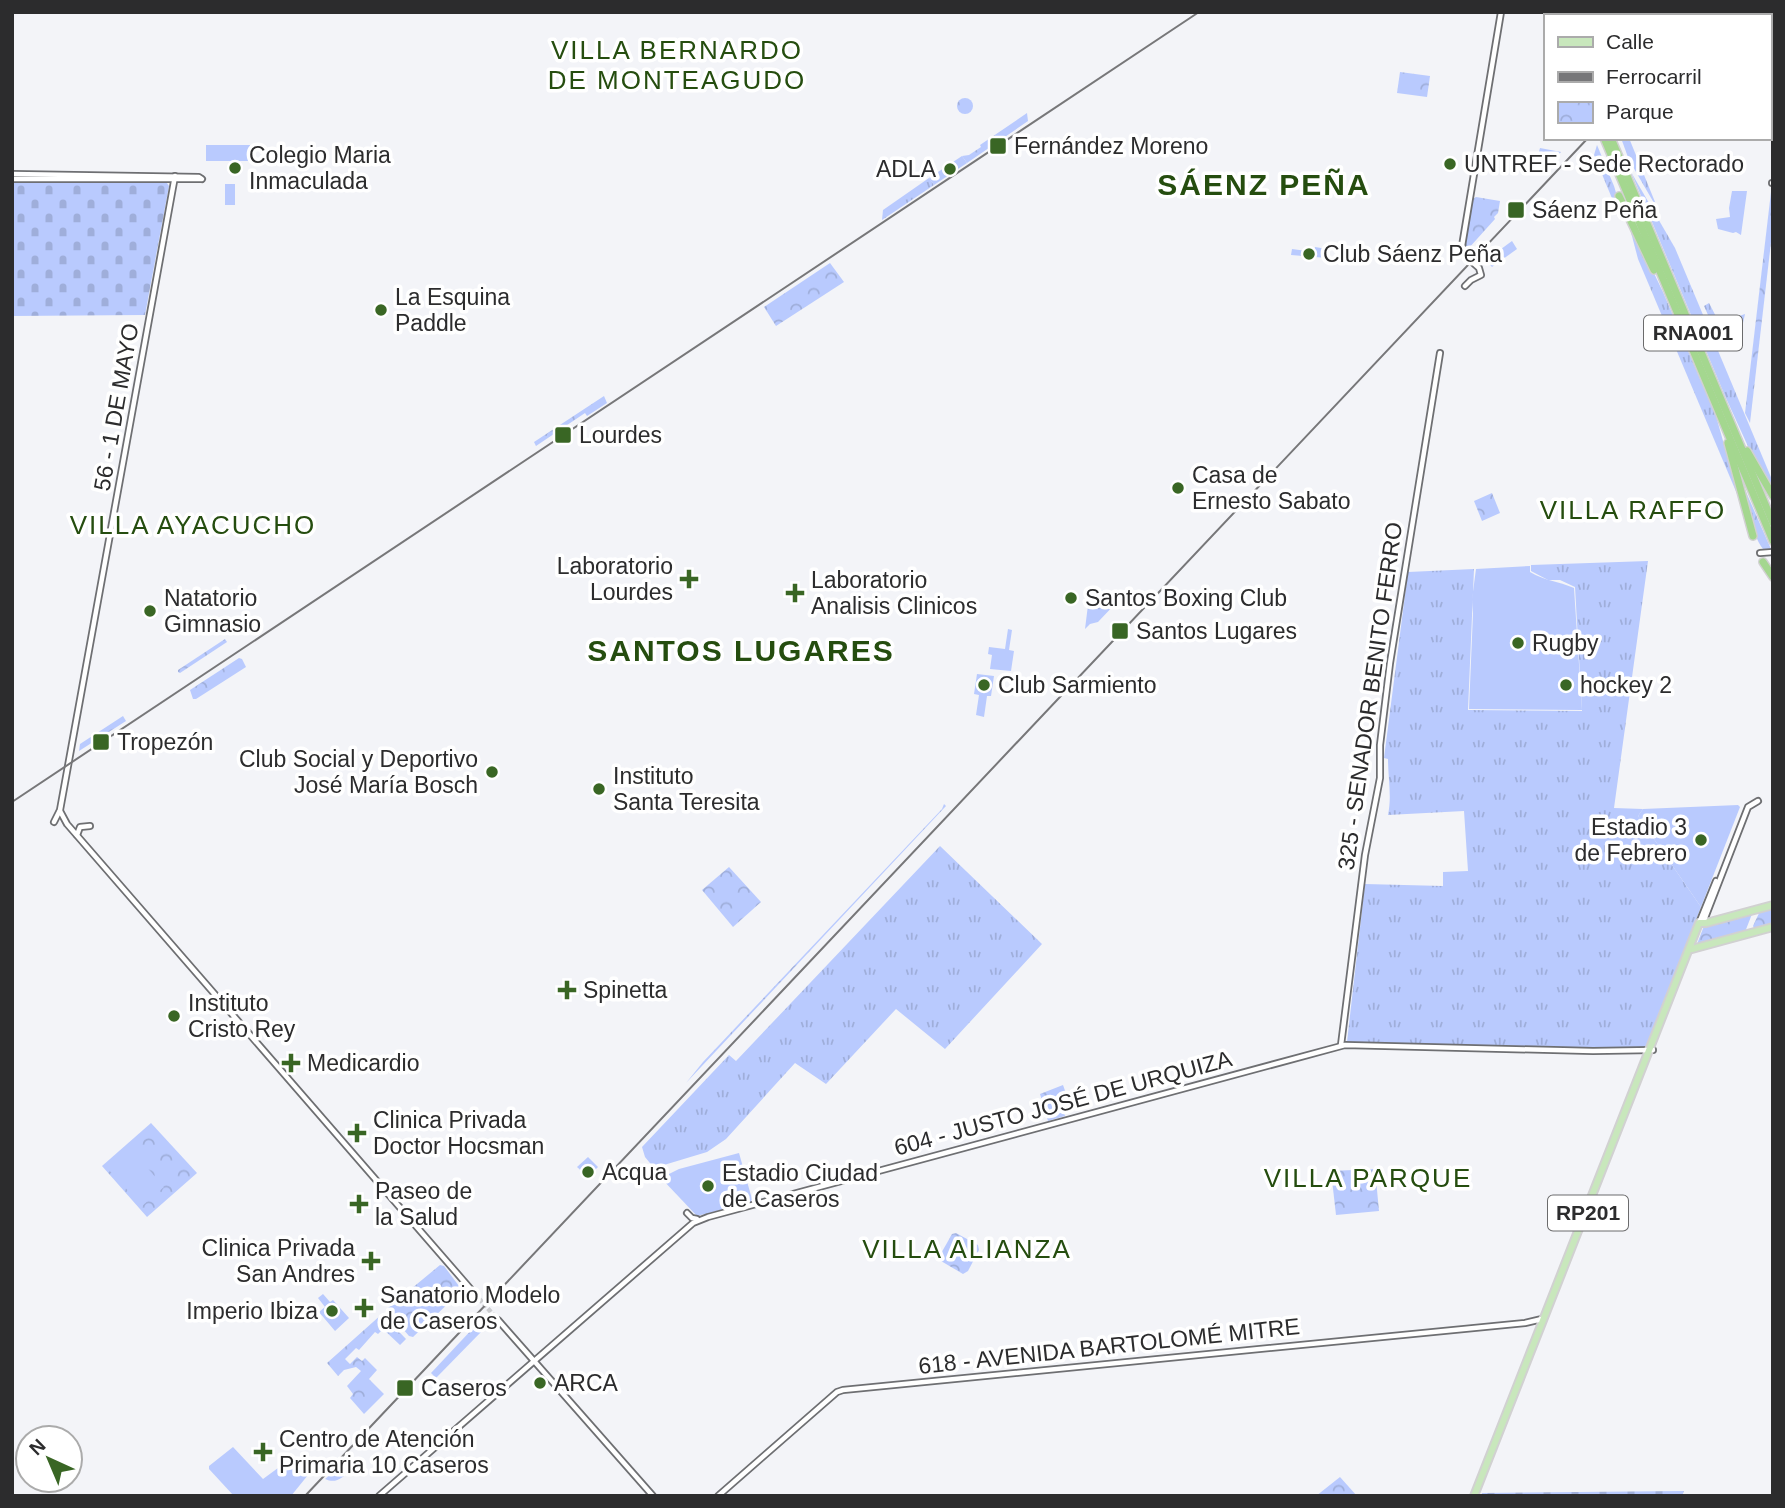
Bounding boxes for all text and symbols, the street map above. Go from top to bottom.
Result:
legend [1544,14,1771,140]
text: Calle [1606,30,1654,53]
district label: VILLA BERNARDO DE MONTEAGUDO [548,35,806,95]
text: Ferrocarril [1606,65,1702,88]
text: Parque [1606,100,1674,123]
place label: Fernández Moreno [1014,133,1208,159]
marker: Fernández Moreno [988,136,1008,156]
place label: Colegio Maria Inmaculada [249,142,391,194]
place label: UNTREF - Sede Rectorado [1464,151,1744,177]
place label: ADLA [876,156,937,182]
marker: UNTREF - Sede Rectorado [1442,156,1458,172]
marker: Colegio Maria Inmaculada [227,160,243,176]
marker: ADLA [942,161,958,177]
district label: SÁENZ PEÑA [1157,168,1371,201]
place label: Sáenz Peña [1532,197,1658,223]
marker: Sáenz Peña [1506,200,1526,220]
place label: Club Sáenz Peña [1323,241,1502,267]
marker: Club Sáenz Peña [1301,246,1317,262]
place label: La Esquina Paddle [395,284,510,336]
marker: La Esquina Paddle [373,302,389,318]
road number: RNA001 [1644,316,1742,350]
street label: 56 - 1 DE MAYO [88,321,144,493]
place label: Lourdes [579,422,662,448]
marker: Lourdes [553,425,573,445]
place label: Casa de Ernesto Sabato [1192,462,1351,514]
marker: Casa de Ernesto Sabato [1170,480,1186,496]
district label: VILLA RAFFO [1540,495,1726,525]
district label: VILLA AYACUCHO [70,510,316,540]
street label: 325 - SENADOR BENITO FERRO [1333,520,1407,872]
place label: Laboratorio Lourdes [557,553,673,605]
place label: Laboratorio Analisis Clinicos [811,567,977,619]
marker: Laboratorio Lourdes [679,569,699,589]
marker: Laboratorio Analisis Clinicos [785,583,805,603]
place label: Natatorio Gimnasio [164,585,261,637]
place label: Santos Boxing Club [1085,585,1287,611]
marker: Santos Boxing Club [1063,590,1079,606]
marker: Natatorio Gimnasio [142,603,158,619]
place label: Santos Lugares [1136,618,1297,644]
marker: Santos Lugares [1110,621,1130,641]
place label: Rugby [1532,630,1599,656]
district label: SANTOS LUGARES [587,634,895,667]
marker: Rugby [1510,635,1526,651]
place label: Club Sarmiento [998,672,1157,698]
place label: hockey 2 [1580,672,1672,698]
marker: Club Sarmiento [976,677,992,693]
marker: hockey 2 [1558,677,1574,693]
place label: Tropezón [117,729,213,755]
marker: Tropezón [91,732,111,752]
place label: Club Social y Deportivo José María Bosch [239,746,478,798]
place label: Instituto Santa Teresita [613,763,760,815]
marker: Club Social y Deportivo José María Bosch [484,764,500,780]
marker: Instituto Santa Teresita [591,781,607,797]
place label: Estadio 3 de Febrero [1574,814,1687,866]
marker: Estadio 3 de Febrero [1693,832,1709,848]
place label: Spinetta [583,977,668,1003]
marker: Spinetta [557,980,577,1000]
place label: Instituto Cristo Rey [188,990,296,1042]
marker: Instituto Cristo Rey [166,1008,182,1024]
street label: 604 - JUSTO JOSÉ DE URQUIZA [891,1045,1235,1161]
place label: Medicardio [307,1050,420,1076]
marker: Medicardio [281,1053,301,1073]
place label: Clinica Privada Doctor Hocsman [373,1107,544,1159]
marker: Clinica Privada Doctor Hocsman [347,1123,367,1143]
place label: Acqua [602,1159,667,1185]
place label: Estadio Ciudad de Caseros [722,1160,878,1212]
district label: VILLA PARQUE [1264,1163,1472,1193]
marker: Acqua [580,1164,596,1180]
place label: Paseo de la Salud [375,1178,472,1230]
marker: Estadio Ciudad de Caseros [700,1178,716,1194]
marker: Paseo de la Salud [349,1194,369,1214]
road number: RP201 [1548,1196,1628,1230]
district label: VILLA ALIANZA [862,1234,1072,1264]
place label: Clinica Privada San Andres [202,1235,355,1287]
marker: Clinica Privada San Andres [361,1251,381,1271]
place label: Sanatorio Modelo de Caseros [380,1282,560,1334]
place label: Imperio Ibiza [186,1298,318,1324]
marker: Sanatorio Modelo de Caseros [354,1298,374,1318]
marker: Imperio Ibiza [324,1303,340,1319]
street label: 618 - AVENIDA BARTOLOMÉ MITRE [917,1313,1301,1379]
place label: ARCA [554,1370,619,1396]
place label: Caseros [421,1375,507,1401]
marker: ARCA [532,1375,548,1391]
marker: Caseros [395,1378,415,1398]
north arrow [14,1424,84,1494]
place label: Centro de Atención Primaria 10 Caseros [279,1426,489,1478]
text: N [25,1435,50,1459]
marker: Centro de Atención Primaria 10 Caseros [253,1442,273,1462]

